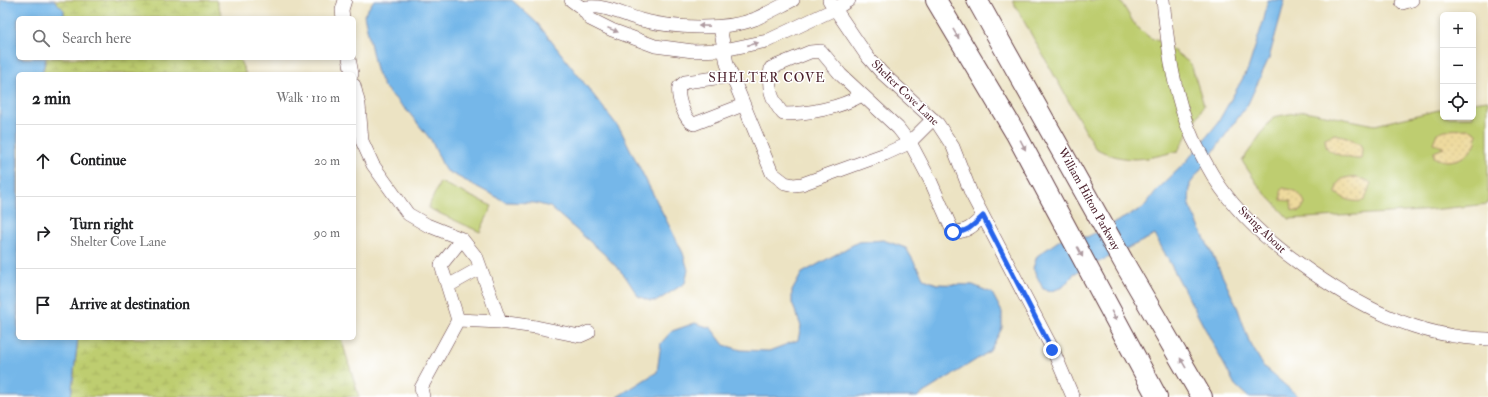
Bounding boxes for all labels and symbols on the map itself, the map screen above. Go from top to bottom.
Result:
one-way arrow [697,23,710,29]
one-way arrow [607,27,618,33]
one-way arrow [953,28,960,40]
one-way arrow [747,40,759,46]
street label: Shelter Cove Lane [868,57,942,129]
district label: SHELTER COVE [708,70,826,86]
one-way arrow [1019,139,1026,151]
street label: William Hilton Parkway [1054,144,1124,254]
street label: Swing About [1235,203,1289,257]
route start [944,223,962,241]
one-way arrow [1077,246,1083,258]
one-way arrow [1111,311,1118,322]
route end [1043,341,1061,359]
one-way arrow [1179,357,1186,369]

